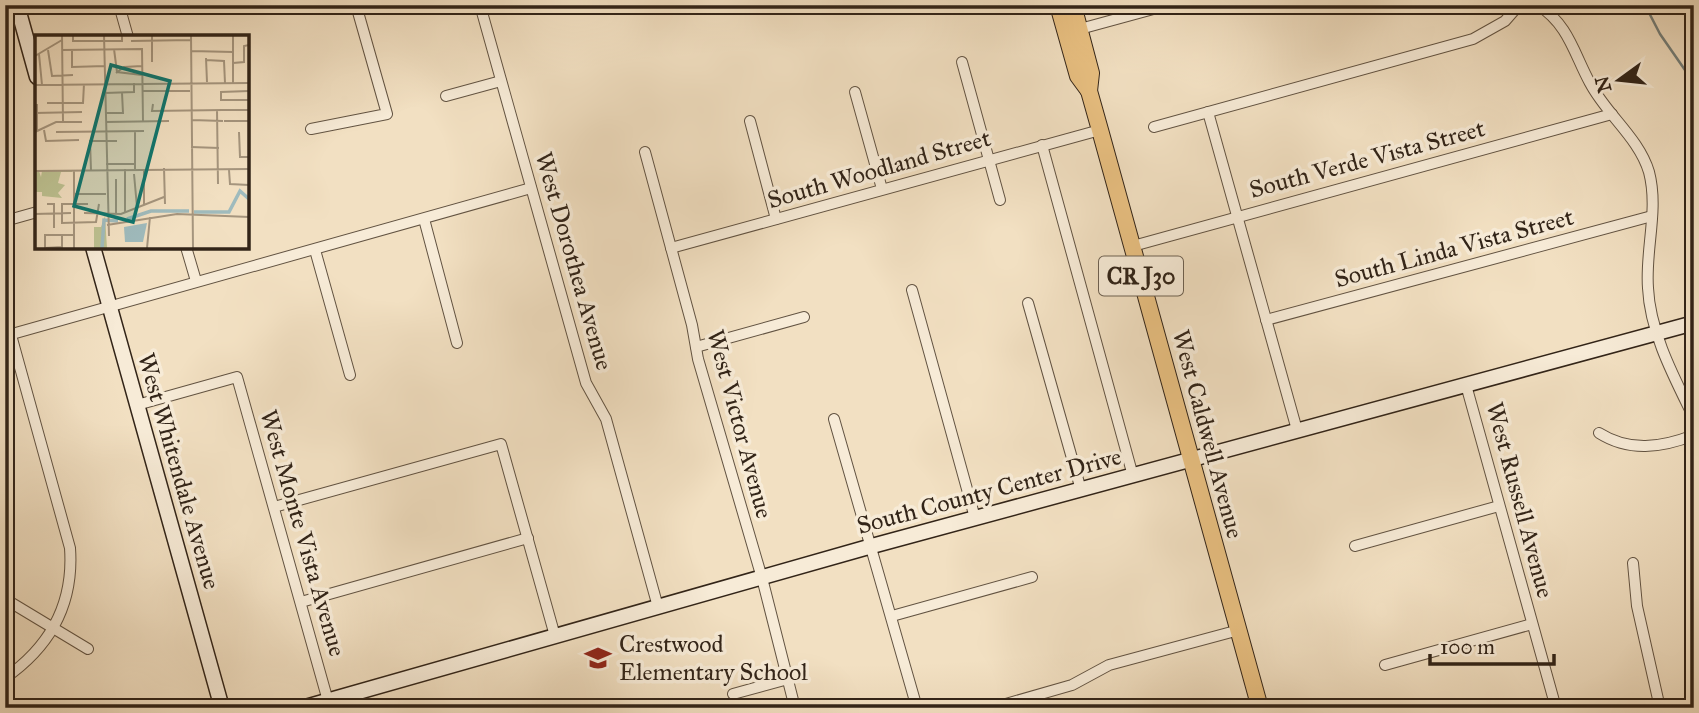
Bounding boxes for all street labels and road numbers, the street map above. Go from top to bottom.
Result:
street label: South Verde Vista Street [1246,113,1488,205]
street label: South Woodland Street [764,123,995,215]
street label: West Dorothea Avenue [528,148,620,374]
street label: South Linda Vista Street [1331,202,1577,294]
road number: CR J30 [1099,256,1183,296]
street label: West Victor Avenue [700,326,780,522]
street label: West Caldwell Avenue [1166,326,1250,542]
street label: West Whitendale Avenue [131,349,227,593]
street label: West Russell Avenue [1479,399,1561,601]
street label: West Monte Vista Avenue [253,406,353,660]
street label: South County Center Drive [854,441,1124,541]

